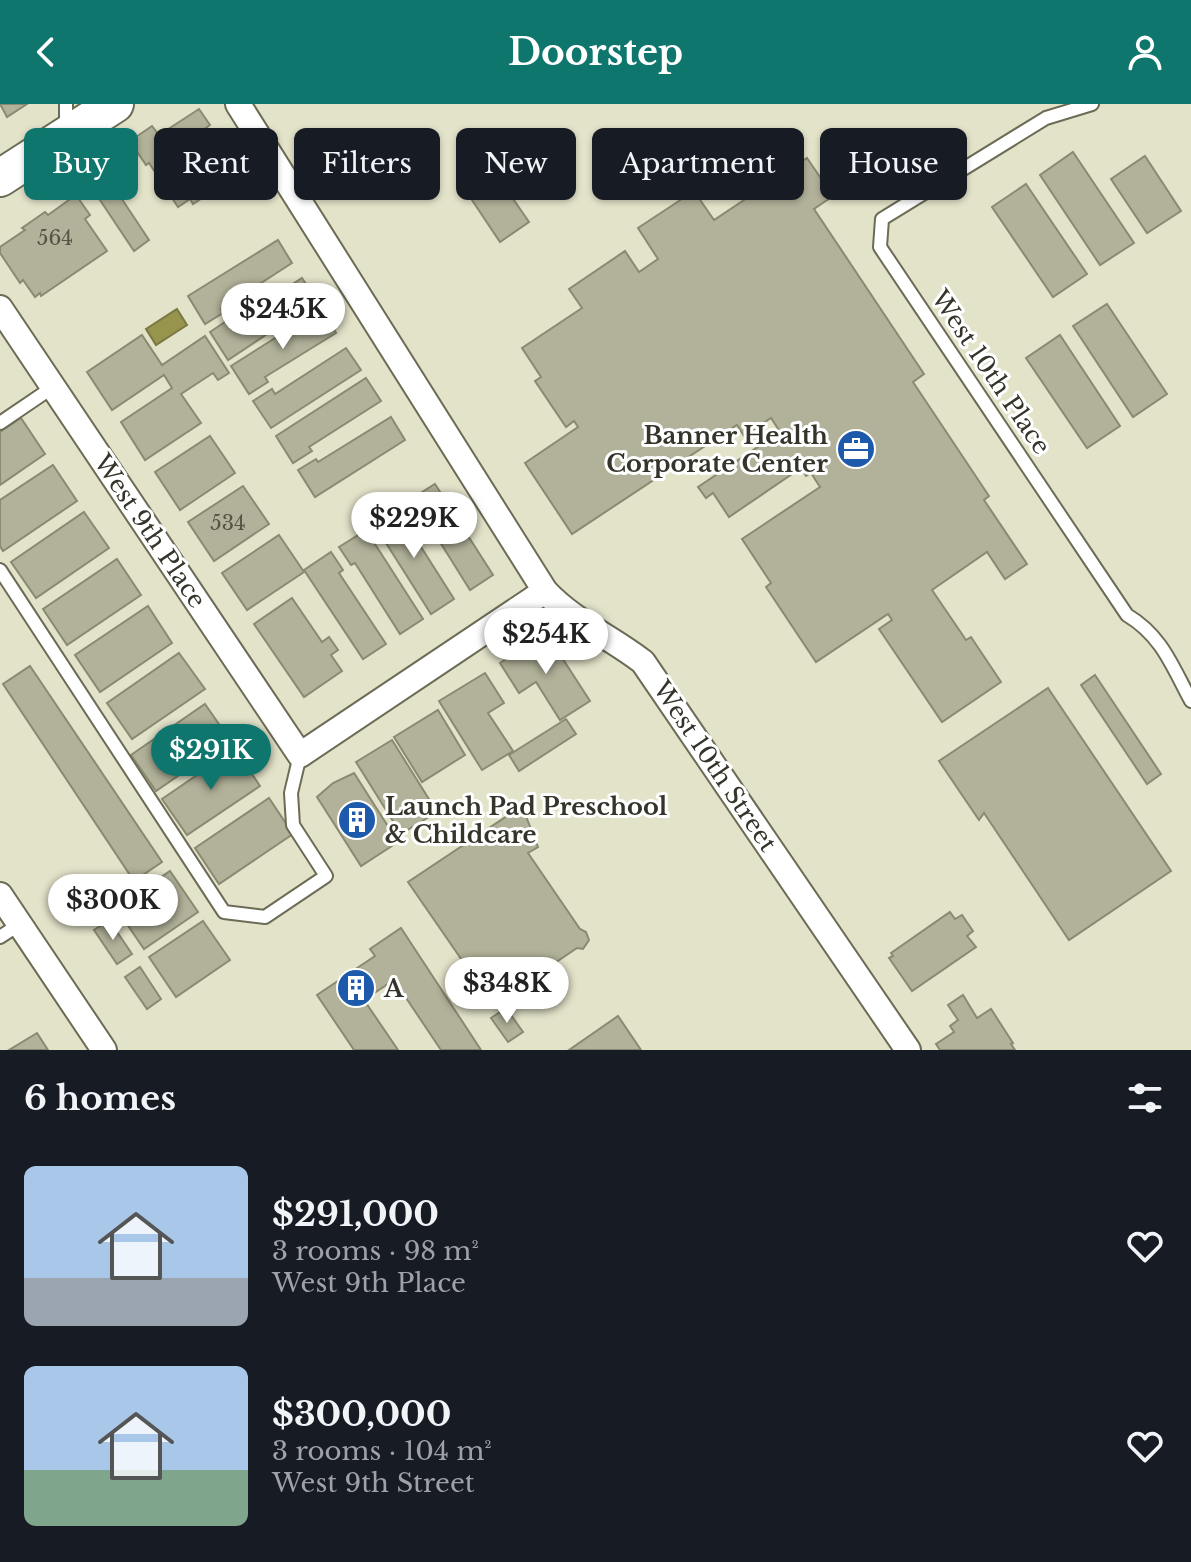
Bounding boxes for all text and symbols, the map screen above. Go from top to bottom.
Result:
icon: back [24,30,68,74]
text: Doorstep [508,30,683,75]
icon: person [1123,30,1167,74]
chip: Buy [24,128,138,200]
chip: Rent [154,128,278,200]
chip: Filters [294,128,440,200]
chip: New [456,128,576,200]
chip: Apartment [592,128,804,200]
chip: House [820,128,967,200]
house number: 564 [37,226,73,250]
pin: $245K [227,283,339,351]
street label: West 10th Place [925,284,1057,459]
text: $245K [239,293,327,325]
place label: Banner Health Corporate Center [606,421,828,478]
office icon: Banner Health Corporate Center [835,428,877,470]
street label: West 9th Place [87,448,212,613]
pin: $229K [358,492,470,560]
text: $229K [369,502,459,534]
house number: 534 [210,511,246,535]
pin: $254K [490,608,602,676]
text: $254K [502,618,590,650]
street label: West 10th Street [647,674,783,857]
pin: $291K [155,724,267,792]
text: $291K [169,734,253,766]
place label: Launch Pad Preschool & Childcare [385,792,668,849]
building icon: Launch Pad Preschool & Childcare [336,799,378,841]
pin: $300K [57,874,169,942]
text: $300K [66,884,160,916]
pin: $348K [451,957,563,1025]
building icon: A [335,967,377,1009]
text: $348K [463,967,551,999]
place label: A [383,974,405,1003]
icon: filters [1123,1076,1167,1120]
text: 6 homes [24,1077,176,1119]
text: $291,000 [272,1193,439,1235]
icon: home [88,1198,184,1294]
icon: heart [1123,1224,1167,1268]
text: 3 rooms · 98 m² [272,1235,479,1267]
text: West 9th Place [272,1267,466,1299]
text: $300,000 [272,1393,451,1435]
icon: home [88,1398,184,1494]
icon: heart [1123,1424,1167,1468]
text: 3 rooms · 104 m² [272,1435,492,1467]
text: West 9th Street [272,1467,475,1499]

